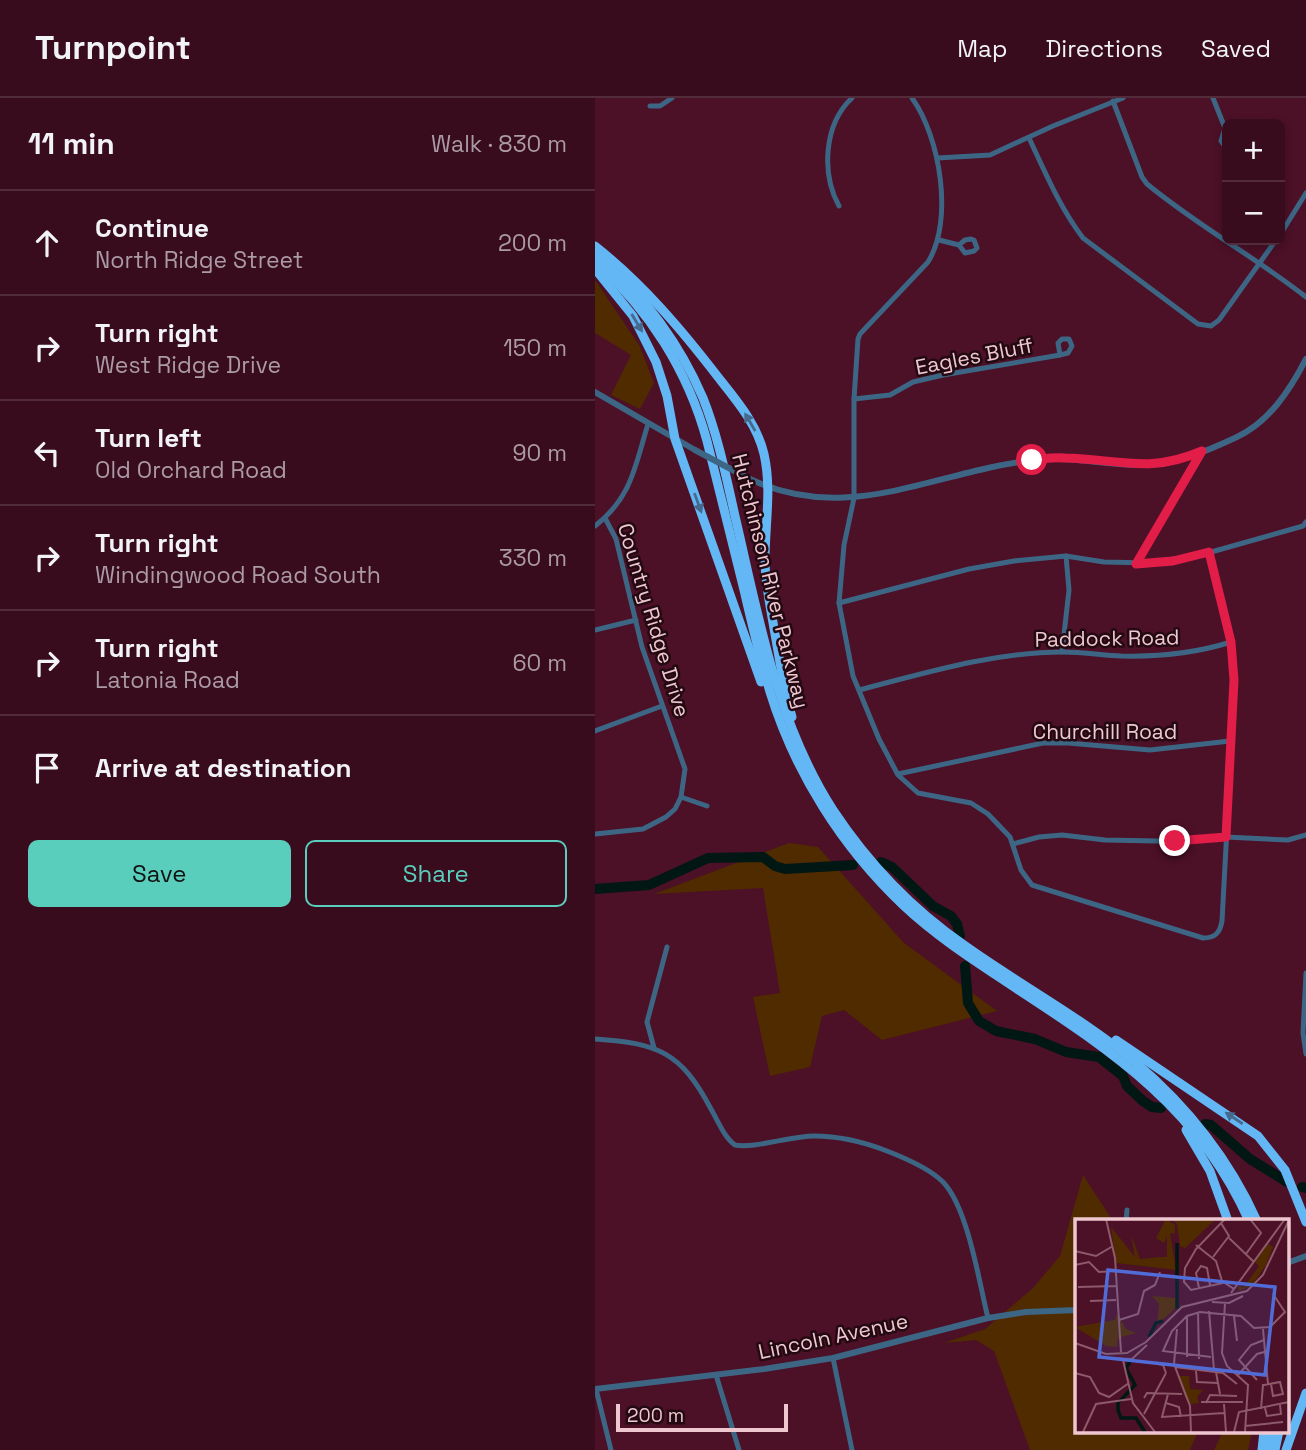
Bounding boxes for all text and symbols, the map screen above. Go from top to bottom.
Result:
text: Turnpoint [35,27,191,69]
text: Map [957,33,1007,64]
text: Directions [1045,33,1163,64]
text: Saved [1201,33,1271,64]
map controls [1222,119,1285,245]
button: + [1222,119,1285,182]
text: 11 min [28,124,115,163]
text: Walk · 830 m [431,129,567,159]
button: − [1222,182,1285,245]
text: Continue [95,211,209,245]
icon: ahead [28,224,66,262]
text: 200 m [498,228,567,258]
text: North Ridge Street [95,245,303,275]
one-way arrow [630,313,643,332]
text: Turn right [95,316,219,350]
icon: right [28,329,66,367]
street label: Eagles Bluff [913,331,1035,381]
text: 150 m [503,333,567,363]
text: West Ridge Drive [95,350,281,380]
one-way arrow [744,413,756,432]
text: Turn left [95,421,202,455]
icon: left [28,434,66,472]
text: 90 m [512,438,567,468]
route start [1016,444,1047,475]
street label: Hutchinson River Parkway [726,451,816,711]
text: Old Orchard Road [95,455,287,485]
one-way arrow [693,493,704,514]
street label: Country Ridge Drive [612,520,696,720]
text: Turn right [95,526,219,560]
icon: right [28,539,66,577]
text: 330 m [499,543,567,573]
text: Windingwood Road South [95,560,381,590]
street label: Paddock Road [1034,623,1180,653]
text: Turn right [95,631,219,665]
icon: right [28,644,66,682]
text: 60 m [512,648,567,678]
text: Latonia Road [95,665,240,695]
street label: Churchill Road [1033,718,1177,745]
icon: arrive [28,749,66,787]
text: Arrive at destination [95,751,352,785]
route end [1159,825,1190,856]
button: Save [28,840,291,907]
button: Share [305,840,567,907]
one-way arrow [1225,1111,1243,1125]
inset map [1075,1219,1289,1432]
street label: Lincoln Avenue [756,1307,910,1365]
scale bar [616,1401,787,1433]
text: 200 m [627,1403,684,1428]

